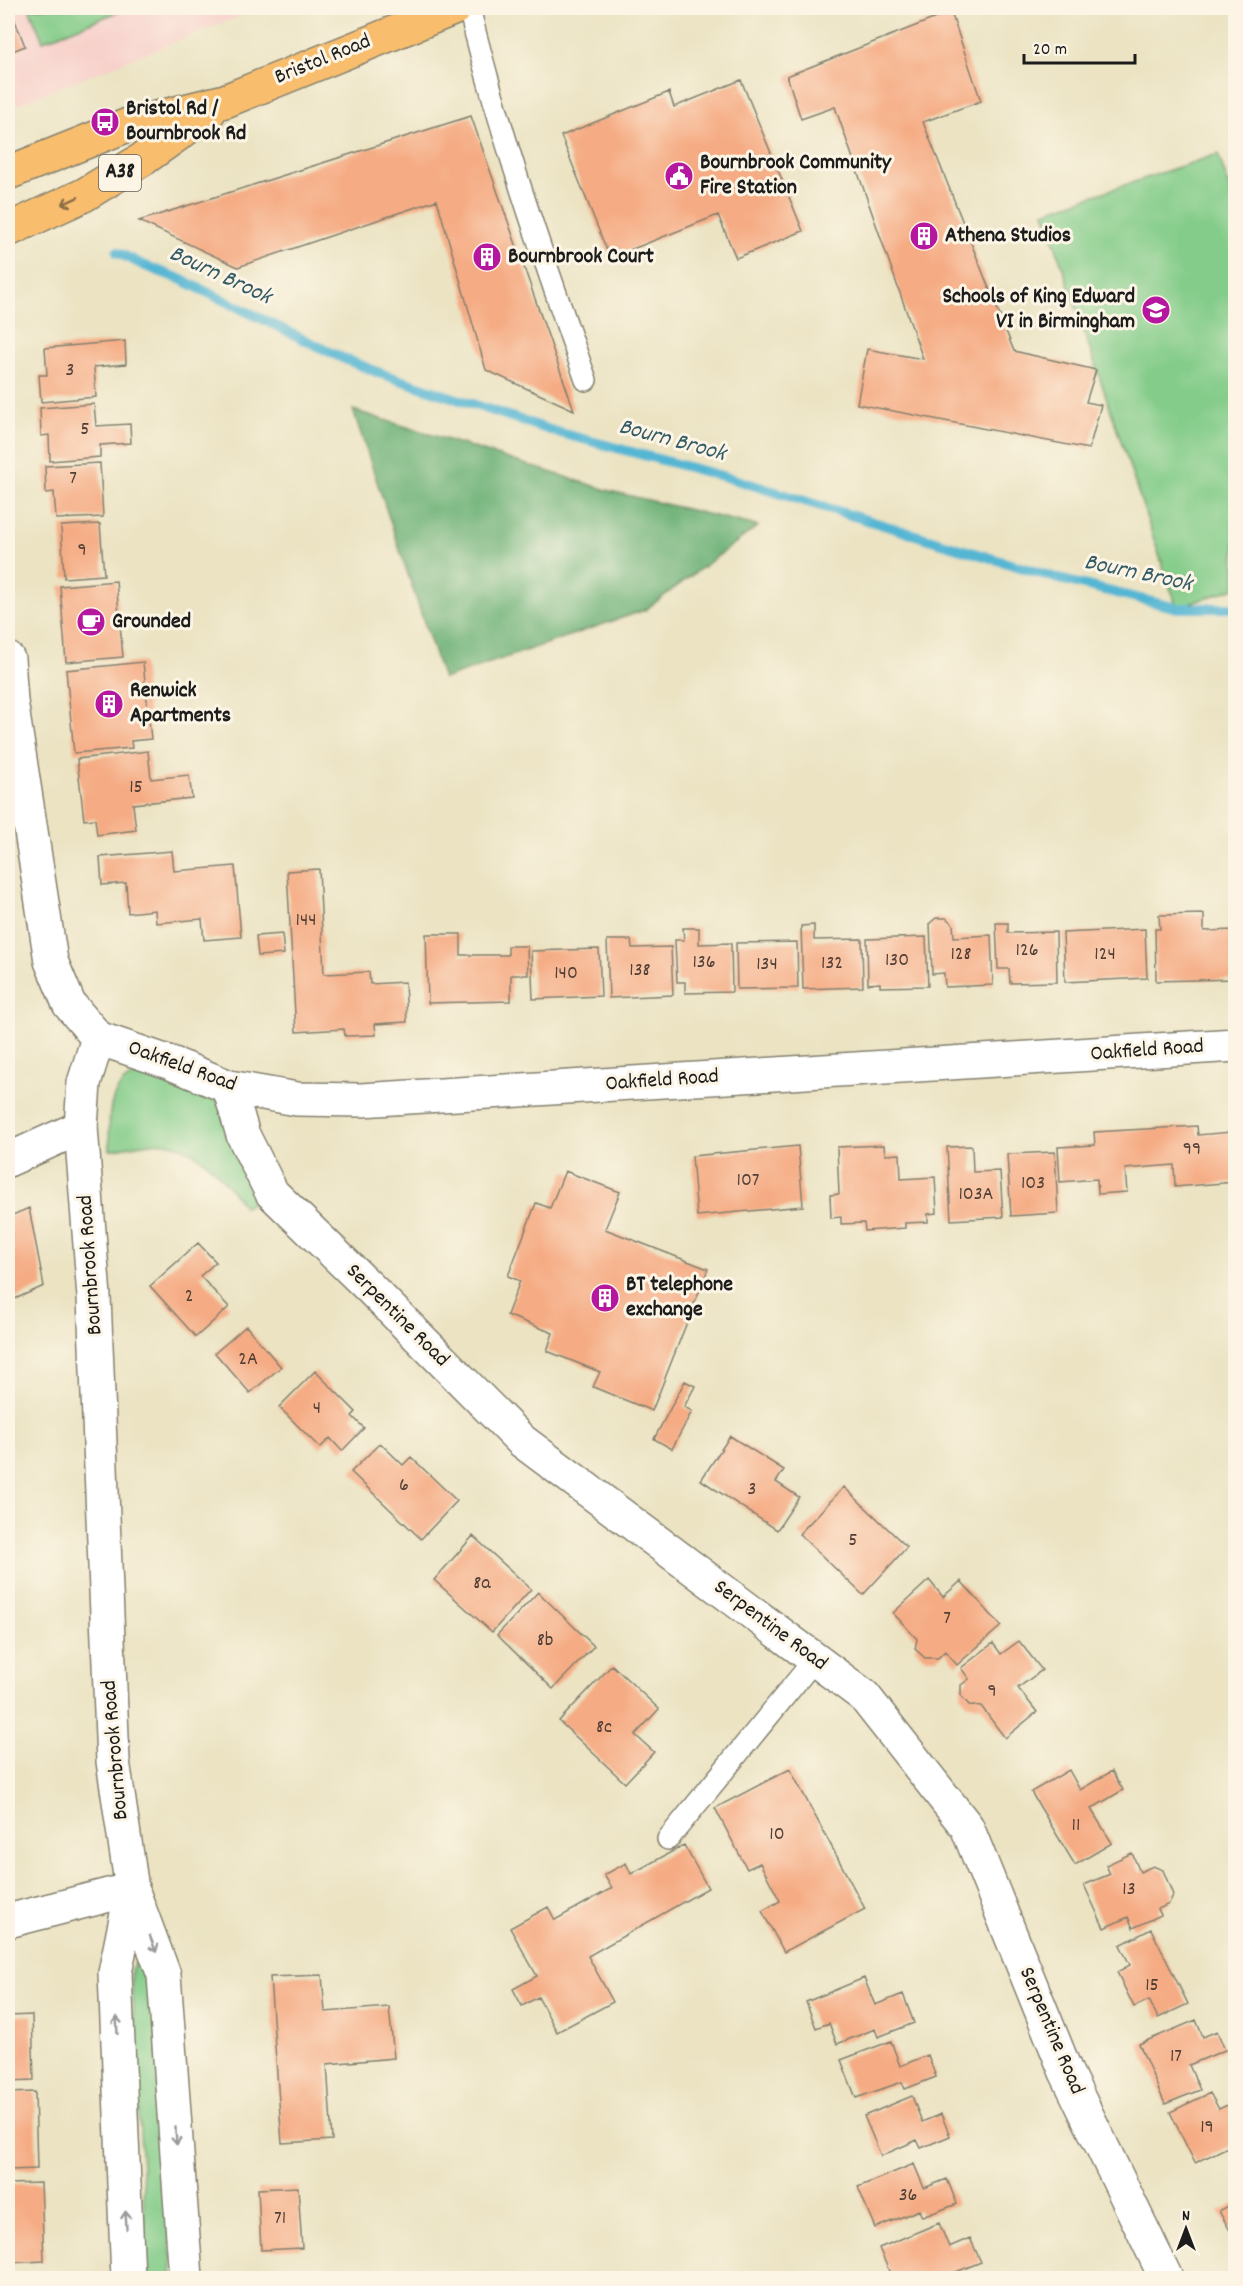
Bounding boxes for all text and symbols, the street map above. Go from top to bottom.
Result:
street label: Bristol Road [270,27,376,93]
scale bar [1024,27,1135,65]
text: 20 m [1033,38,1067,63]
place label: Bristol Rd / Bournbrook Rd [126,94,246,150]
bus stop icon: Bristol Rd / Bournbrook Rd [89,106,121,138]
place label: Bournbrook Community Fire Station [700,148,892,204]
road number: A38 [99,155,141,191]
public building icon: Bournbrook Community Fire Station [663,160,695,192]
one-way arrow [62,196,80,208]
building icon: Athena Studios [908,220,940,252]
place label: Athena Studios [945,221,1071,252]
water label: Bourn Brook [163,237,279,315]
building icon: Bournbrook Court [471,241,503,273]
place label: Bournbrook Court [508,242,655,273]
place label: Schools of King Edward VI in Birmingham [942,282,1135,338]
school or university icon: Schools of King Edward VI in Birmingham [1140,294,1172,326]
house number: 3 [66,357,74,385]
water label: Bourn Brook [615,410,731,472]
house number: 5 [80,416,90,444]
house number: 7 [69,465,77,493]
house number: 9 [77,537,87,565]
water label: Bourn Brook [1081,546,1197,602]
cafe icon: Grounded [75,606,107,638]
place label: Grounded [112,607,191,638]
place label: Renwick Apartments [130,676,231,732]
building icon: Renwick Apartments [93,688,125,720]
house number: 15 [129,774,143,802]
house number: 144 [296,907,316,935]
house number: 126 [1016,937,1038,965]
house number: 128 [950,941,972,969]
house number: 124 [1094,941,1116,969]
house number: 130 [885,947,909,975]
house number: 136 [692,949,716,977]
house number: 132 [821,950,843,978]
house number: 134 [756,951,778,979]
house number: 138 [629,957,651,985]
house number: 140 [554,960,578,988]
street label: Oakfield Road [1089,1032,1205,1070]
street label: Oakfield Road [123,1033,241,1101]
street label: Oakfield Road [604,1062,720,1100]
house number: 99 [1183,1136,1201,1164]
house number: 107 [737,1167,759,1195]
house number: 103 [1021,1170,1045,1198]
house number: 103A [958,1181,994,1209]
street label: Bournbrook Road [71,1194,111,1336]
street label: Serpentine Road [338,1257,456,1375]
place label: BT telephone exchange [626,1270,733,1326]
building icon: BT telephone exchange [589,1282,621,1314]
house number: 2 [185,1283,193,1311]
house number: 2A [238,1346,258,1374]
house number: 4 [313,1395,321,1423]
house number: 6 [399,1472,409,1500]
house number: 3 [748,1476,756,1504]
house number: 5 [848,1527,858,1555]
house number: 8a [473,1570,491,1598]
street label: Serpentine Road [706,1573,834,1679]
house number: 7 [943,1605,951,1633]
house number: 8b [537,1627,553,1655]
house number: 9 [987,1678,997,1706]
street label: Bournbrook Road [94,1679,138,1821]
house number: 8c [596,1714,612,1742]
house number: 11 [1072,1812,1080,1840]
house number: 10 [769,1821,785,1849]
house number: 13 [1122,1876,1136,1904]
one-way arrow [148,1934,159,1953]
street label: Serpentine Road [1010,1962,1092,2100]
house number: 15 [1145,1972,1159,2000]
one-way arrow [112,2016,123,2036]
house number: 17 [1170,2043,1182,2071]
house number: 19 [1200,2114,1214,2142]
one-way arrow [171,2126,182,2146]
house number: 36 [899,2182,917,2210]
north arrow [1156,2199,1216,2259]
house number: 71 [274,2205,286,2233]
text: N [1182,2205,1190,2228]
one-way arrow [120,2211,131,2231]

